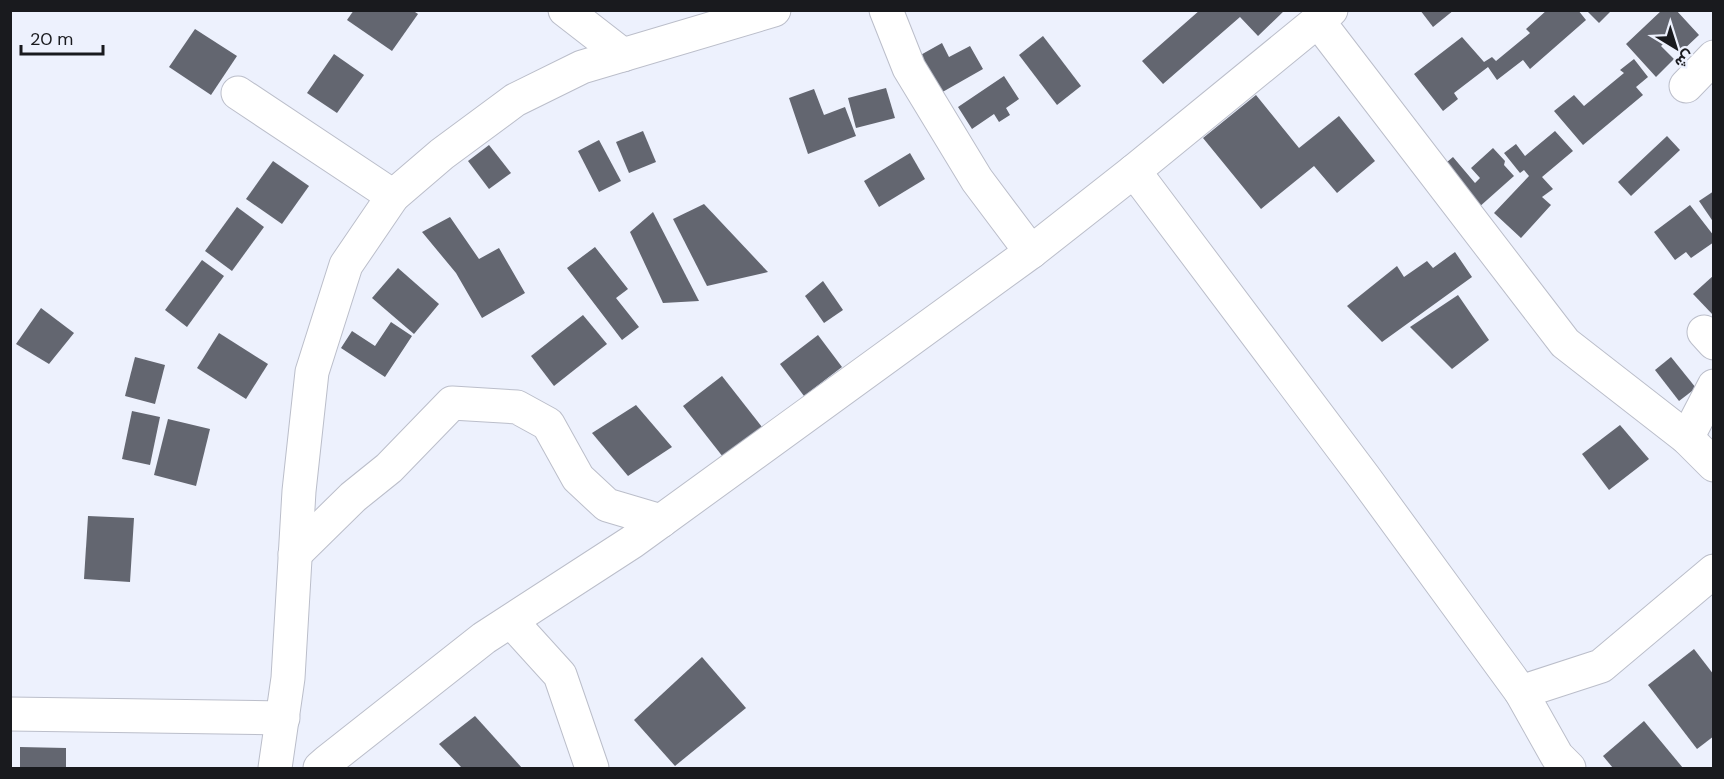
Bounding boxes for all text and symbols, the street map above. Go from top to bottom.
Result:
scale bar [21,18,104,56]
north arrow [1646,18,1706,78]
text: 20 m [30,27,73,51]
text: ش [1671,45,1699,74]

